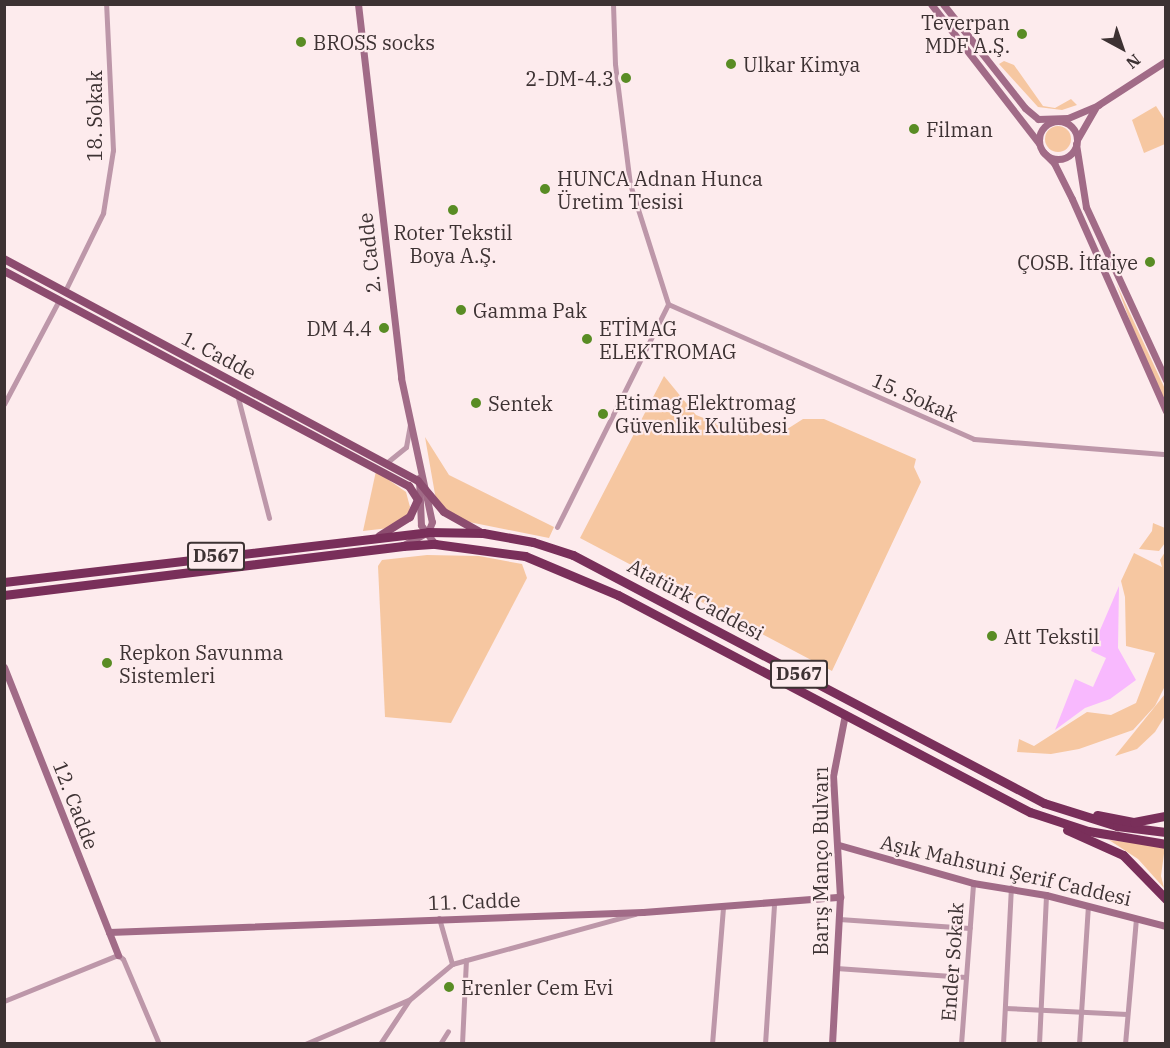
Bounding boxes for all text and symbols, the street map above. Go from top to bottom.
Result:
place label: Teverpan MDF A.Ş. [921,11,1010,58]
north arrow [1092,18,1152,78]
marker: Teverpan MDF A.Ş. [1015,27,1029,41]
place label: BROSS socks [313,30,435,54]
marker: BROSS socks [294,35,308,49]
text: N [1122,50,1145,74]
place label: Ulkar Kimya [743,52,860,76]
marker: Ulkar Kimya [724,57,738,71]
place label: 2-DM-4.3 [525,66,614,90]
street label: 18. Sokak [82,70,106,162]
marker: 2-DM-4.3 [619,71,633,85]
place label: Filman [926,117,993,141]
marker: Filman [907,122,921,136]
place label: HUNCA Adnan Hunca Üretim Tesisi [557,166,763,213]
marker: HUNCA Adnan Hunca Üretim Tesisi [538,182,552,196]
marker: Roter Tekstil Boya A.Ş. [446,203,460,217]
street label: 2. Cadde [353,212,385,294]
place label: Roter Tekstil Boya A.Ş. [393,220,513,267]
place label: ÇOSB. İtfaiye [1017,250,1138,274]
marker: ÇOSB. İtfaiye [1143,255,1157,269]
place label: Gamma Pak [473,298,587,322]
marker: Gamma Pak [454,303,468,317]
place label: DM 4.4 [306,316,372,340]
place label: ETİMAG ELEKTROMAG [599,316,736,363]
marker: DM 4.4 [377,321,391,335]
street label: 1. Cadde [178,325,260,385]
marker: ETİMAG ELEKTROMAG [580,332,594,346]
street label: 15. Sokak [868,367,962,427]
place label: Etimag Elektromag Güvenlik Kulübesi [615,390,796,437]
place label: Sentek [488,391,553,415]
marker: Sentek [469,396,483,410]
marker: Etimag Elektromag Güvenlik Kulübesi [596,407,610,421]
road number: D567 [186,541,246,571]
street label: Atatürk Caddesi [624,553,768,645]
place label: Att Tekstil [1004,624,1100,648]
marker: Att Tekstil [985,629,999,643]
place label: Repkon Savunma Sistemleri [119,640,283,687]
marker: Repkon Savunma Sistemleri [100,656,114,670]
road number: D567 [769,659,829,689]
street label: 12. Cadde [48,757,104,853]
street label: Barış Manço Bulvarı [808,766,832,956]
street label: Aşık Mahsuni Şerif Caddesi [878,829,1134,911]
street label: 11. Cadde [427,887,521,915]
street label: Ender Sokak [936,902,968,1022]
place label: Erenler Cem Evi [461,975,613,999]
marker: Erenler Cem Evi [442,980,456,994]

